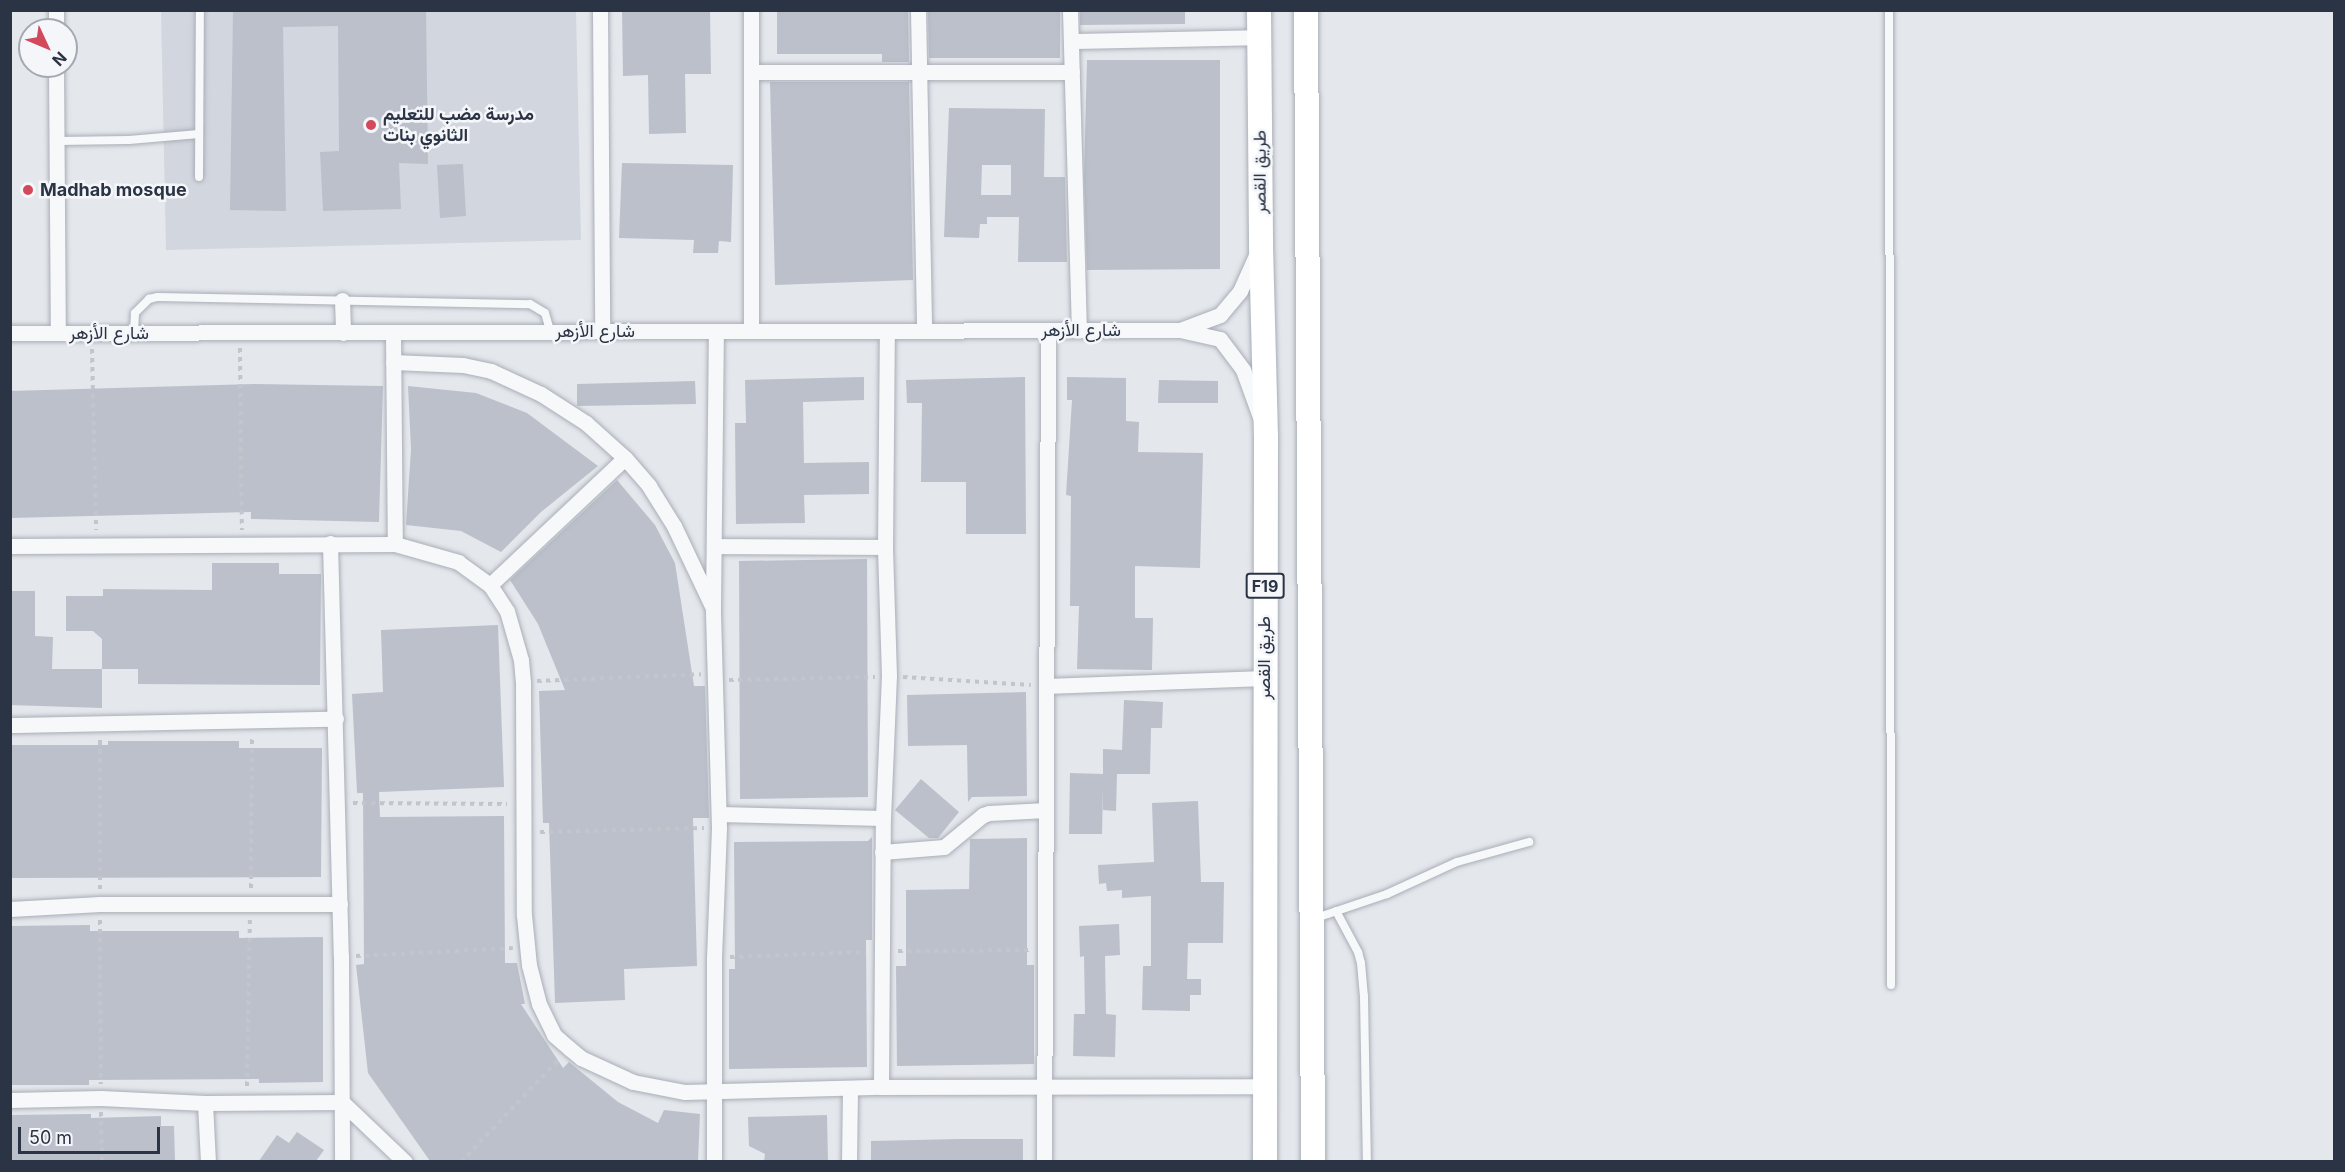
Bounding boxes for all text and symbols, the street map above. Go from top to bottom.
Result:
north arrow [18,18,78,78]
text: N [48,48,71,70]
place label: مدرسة مضب للتعليم الثانوي بنات [383,104,534,146]
marker: مدرسة مضب للتعليم الثانوي بنات [364,118,378,132]
street label: طريق القصر [1249,130,1271,214]
place label: Madhab mosque [40,179,187,201]
marker: Madhab mosque [21,183,35,197]
street label: شارع الأزهر [1041,319,1121,341]
street label: شارع الأزهر [555,320,635,342]
street label: شارع الأزهر [69,322,149,344]
road number: F19 [1246,573,1284,599]
street label: طريق القصر [1253,616,1275,700]
scale bar [21,1115,164,1153]
text: 50 m [29,1127,72,1148]

